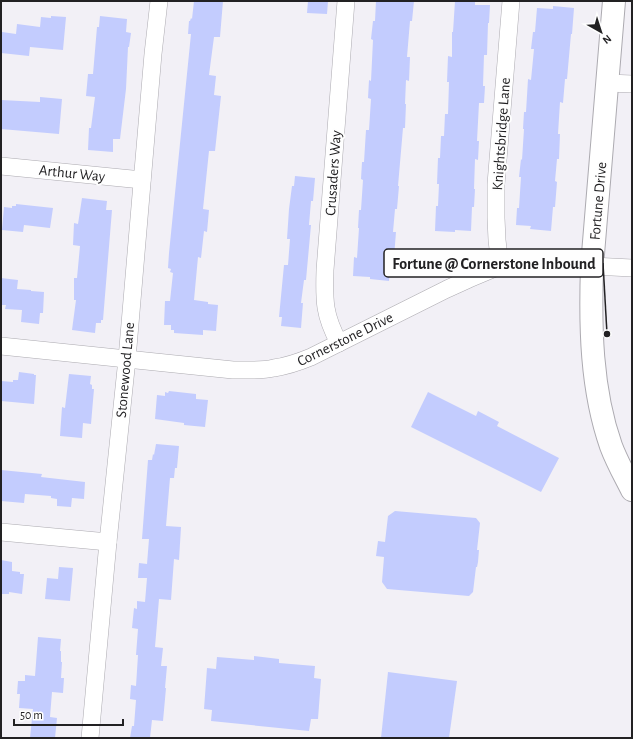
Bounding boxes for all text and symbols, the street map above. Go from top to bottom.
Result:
north arrow [581,12,621,52]
text: N [601,33,613,46]
street label: Knightsbridge Lane [490,77,513,191]
street label: Crusaders Way [323,129,344,216]
street label: Fortune Drive [588,161,609,241]
street label: Arthur Way [38,163,106,184]
callout: Fortune @ Cornerstone Inbound [384,249,603,277]
text: Fortune @ Cornerstone Inbound [392,256,596,272]
street label: Cornerstone Drive [295,310,396,369]
street label: Stonewood Lane [114,321,137,419]
scale bar [14,701,123,727]
text: 50 m [20,709,43,721]

